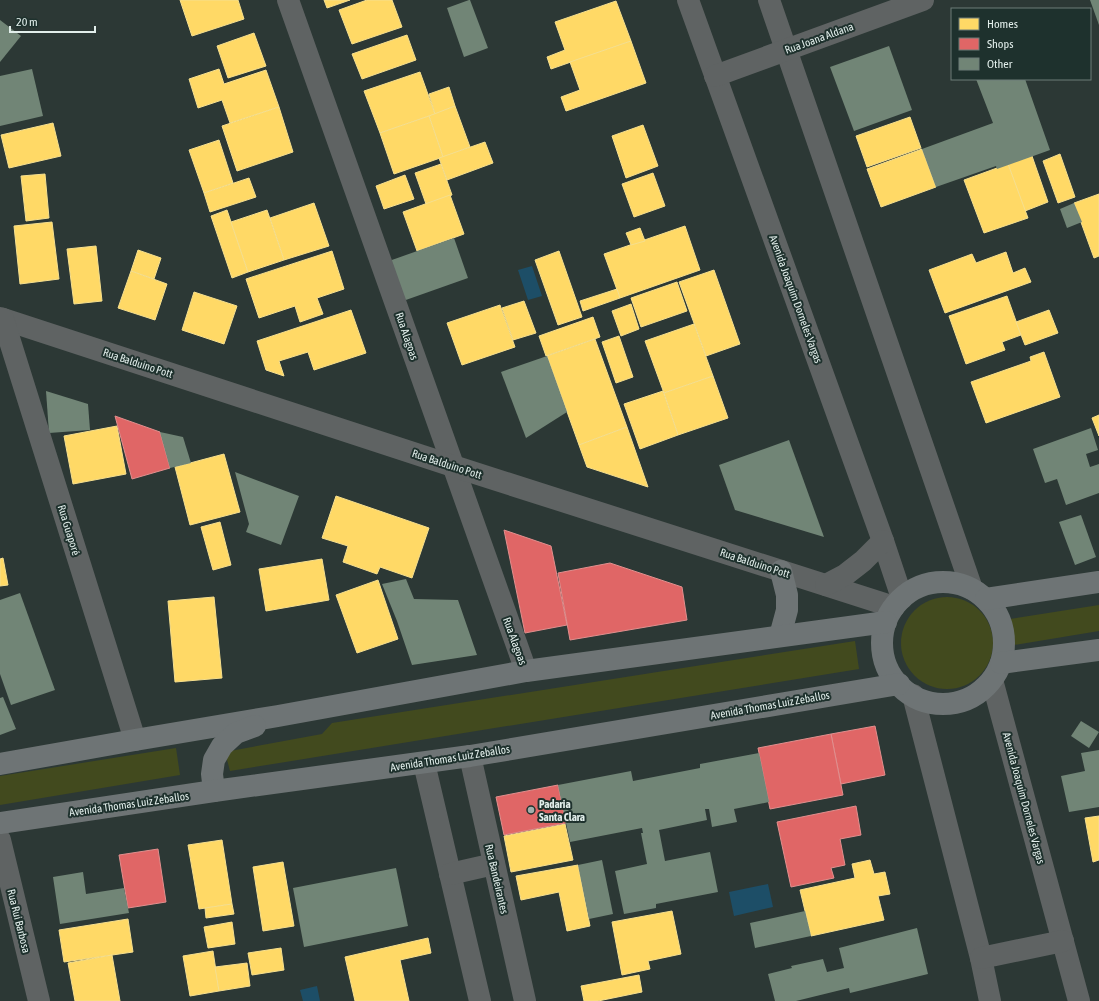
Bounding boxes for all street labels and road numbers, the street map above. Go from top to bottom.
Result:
street label: Rua Joana Aldana [783,20,855,56]
street label: Avenida Joaquim Dorneles Vargas [767,233,825,365]
street label: Rua Alagoas [393,311,421,361]
street label: Rua Balduino Pott [102,346,174,380]
street label: Rua Balduino Pott [411,447,483,481]
street label: Rua Guaporé [56,503,82,557]
street label: Rua Balduino Pott [719,546,791,580]
street label: Rua Alagoas [501,616,529,666]
street label: Avenida Thomas Luiz Zeballos [710,689,831,721]
street label: Avenida Joaquim Dorneles Vargas [1001,731,1047,865]
street label: Avenida Thomas Luiz Zeballos [389,743,511,773]
street label: Avenida Thomas Luiz Zeballos [68,790,190,818]
street label: Rua Bandeirantes [483,843,511,915]
street label: Rua Rui Barbosa [5,888,33,954]

